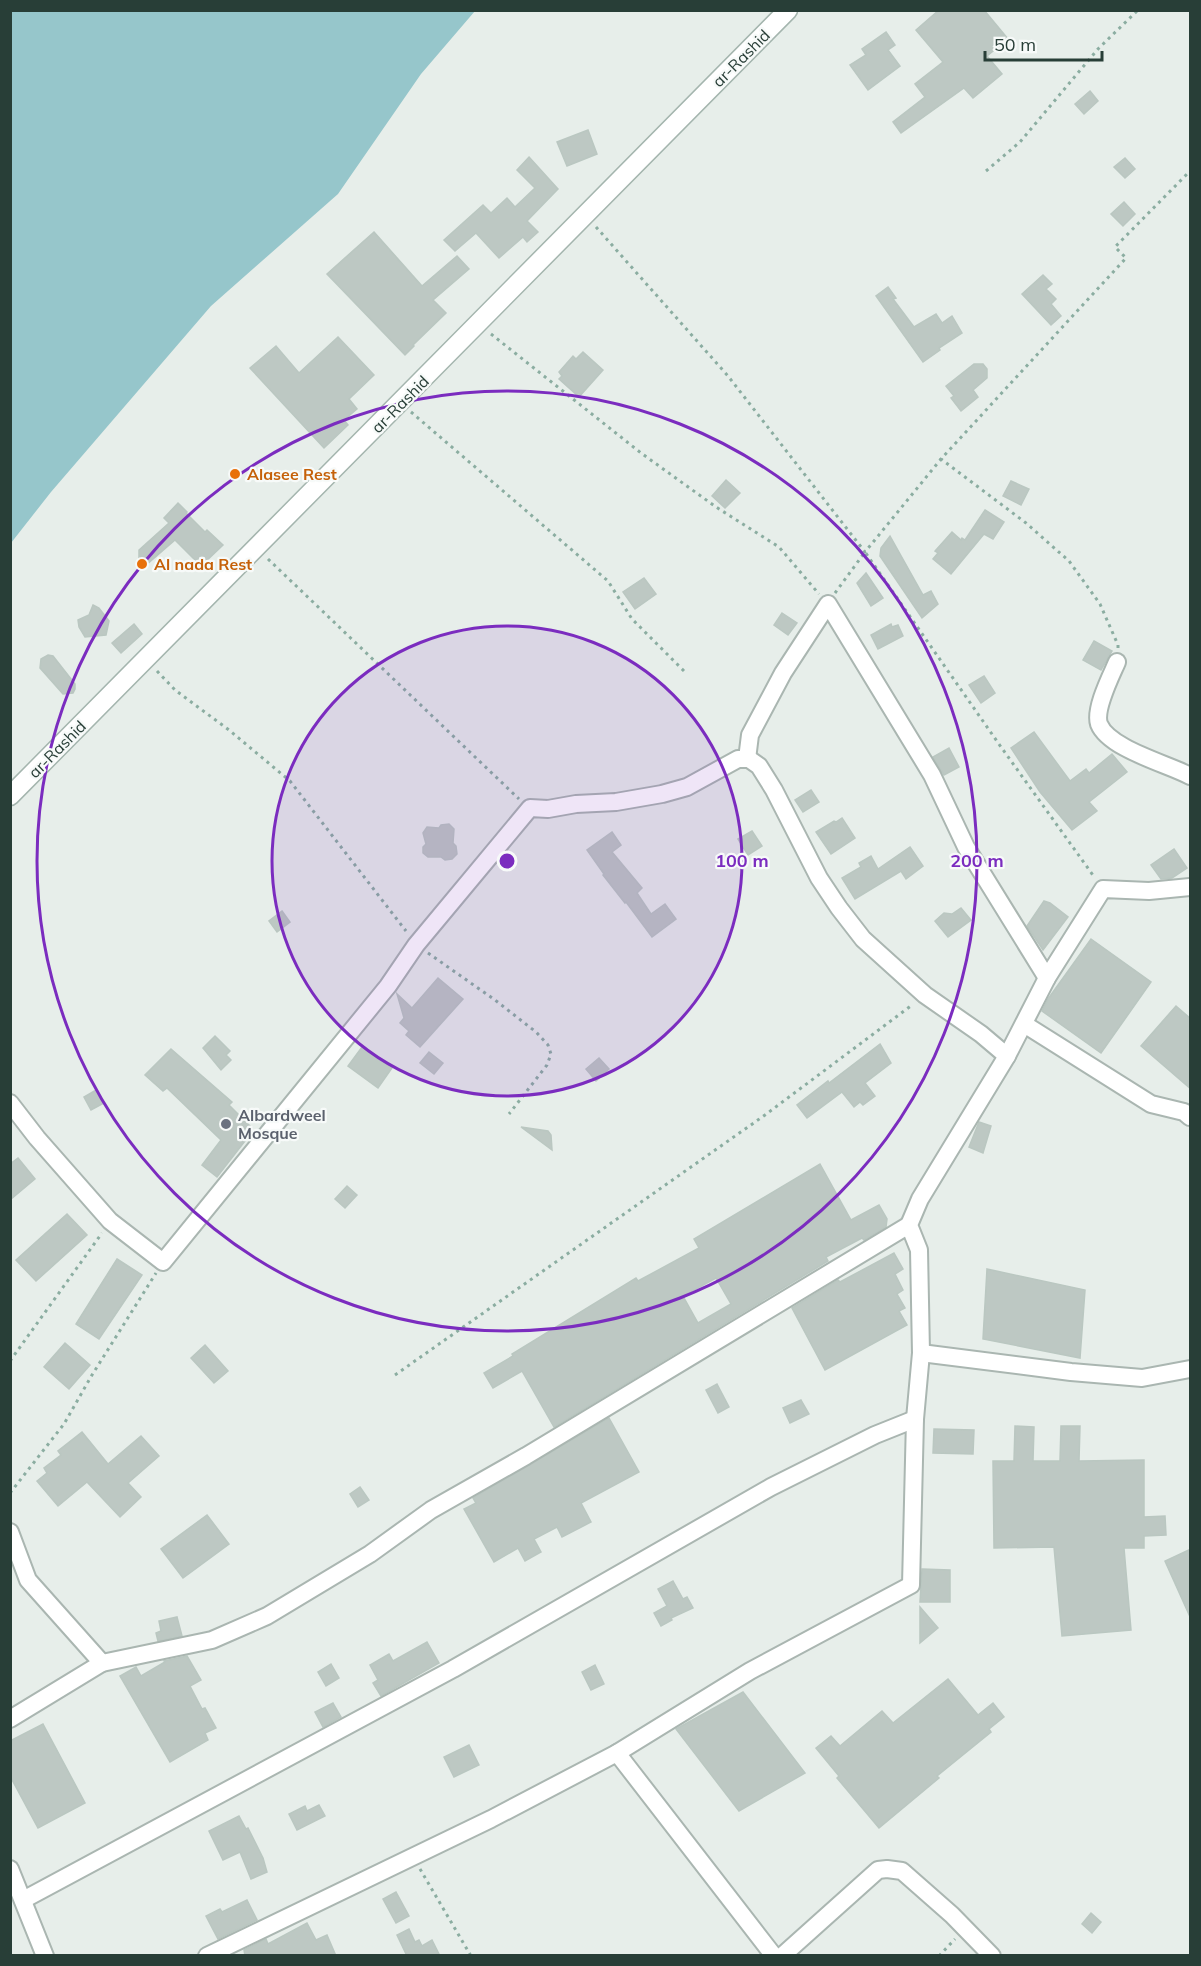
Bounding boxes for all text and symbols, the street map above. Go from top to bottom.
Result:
scale bar [985,24,1102,62]
street label: ar-Rashid [708,25,774,91]
text: 50 m [994,33,1036,56]
street label: ar-Rashid [367,371,433,437]
place label: Alasee Rest [247,464,337,484]
marker: Alasee Rest [228,467,242,481]
place label: Al nada Rest [154,554,252,574]
marker: Al nada Rest [135,557,149,571]
street label: ar-Rashid [24,716,90,782]
text: 100 m [715,849,769,872]
text: 200 m [950,849,1004,872]
centre of rings [497,851,517,871]
place label: Albardweel Mosque [238,1105,326,1143]
marker: Albardweel Mosque [219,1117,233,1131]

